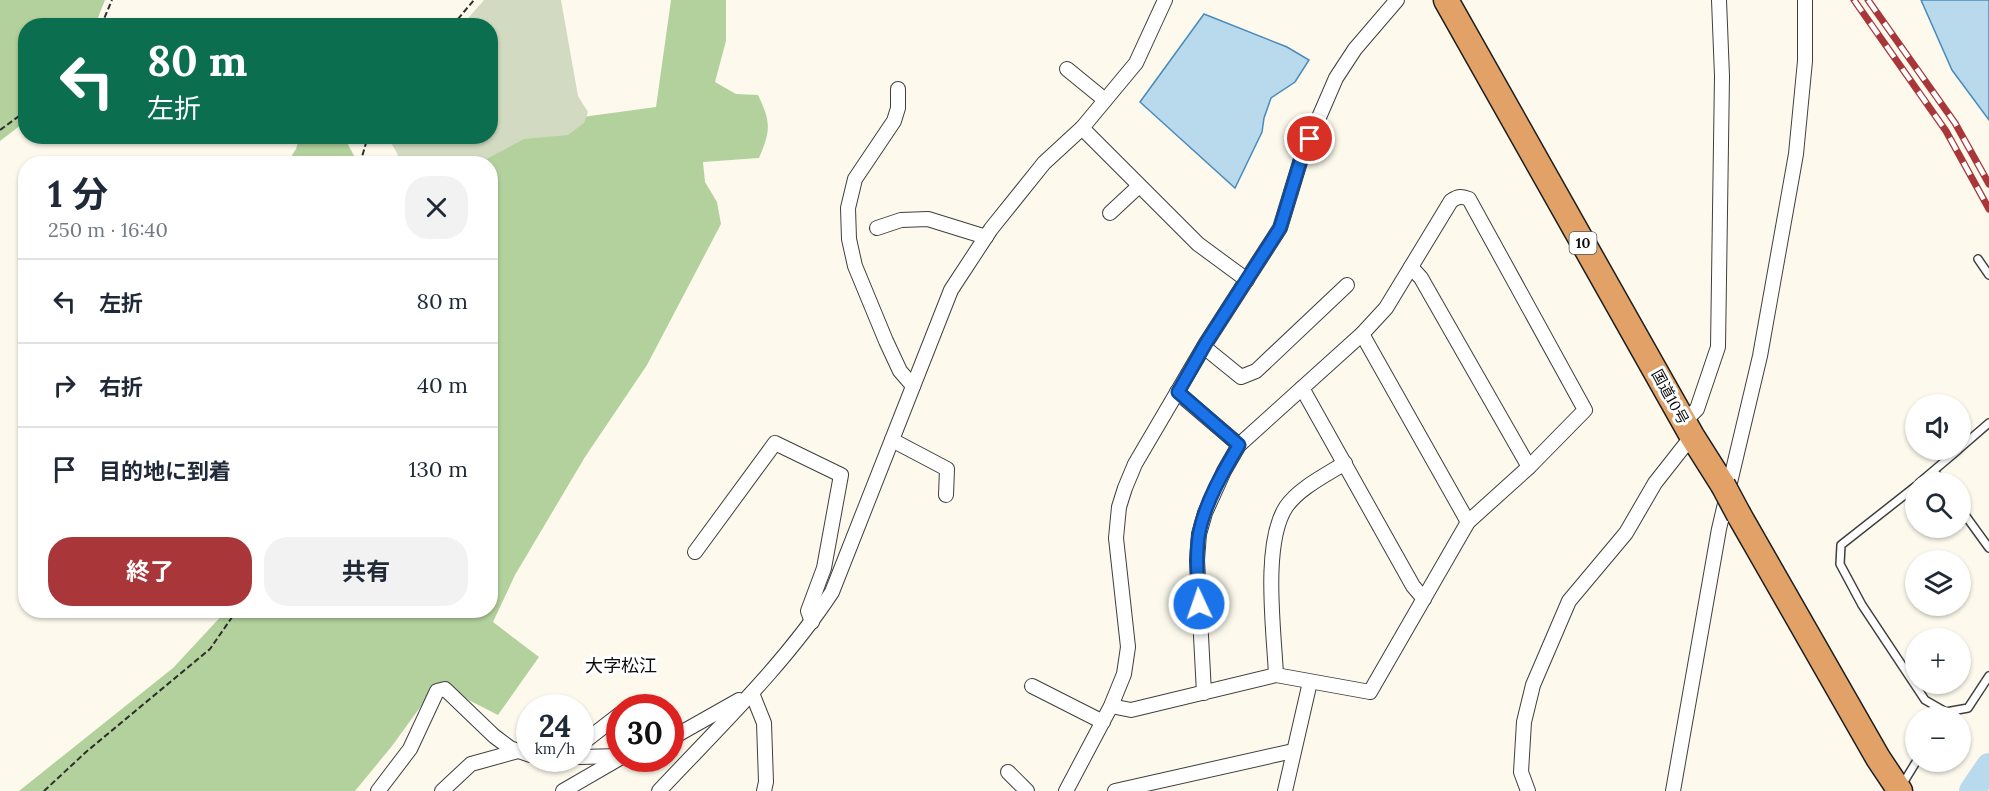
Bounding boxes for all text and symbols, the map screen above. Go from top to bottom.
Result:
text: 80 m [147,34,247,88]
icon: left [48,42,126,120]
text: 左折 [147,91,201,125]
pin [1284,113,1335,164]
icon: arrive [1293,122,1326,155]
text: 1 分 [48,171,108,217]
button: close [405,176,468,239]
text: 250 m · 16:40 [48,217,168,242]
road number: 10 [1570,232,1596,254]
icon: left [48,285,81,318]
text: 80 m [417,287,468,315]
text: 左折 [99,289,143,317]
street label: 国道10号 [1648,366,1693,428]
icon: right [48,369,81,402]
text: 40 m [417,371,468,399]
text: 右折 [99,373,143,401]
map controls [1905,394,1971,772]
button: sound [1905,394,1971,460]
icon: arrive [48,453,81,486]
text: 130 m [409,455,468,483]
text: 目的地に到着 [99,457,231,485]
button: search [1905,472,1971,538]
button: 終了 [48,537,252,606]
button: 共有 [264,537,468,606]
button: layers [1905,550,1971,616]
position arrow [1167,572,1231,636]
button: + [1905,628,1971,694]
district label: 大字松江 [585,654,657,677]
speed limit sign: 30 [606,694,684,772]
button: − [1905,706,1971,772]
text: 24 [539,707,571,745]
text: km/h [535,739,575,758]

